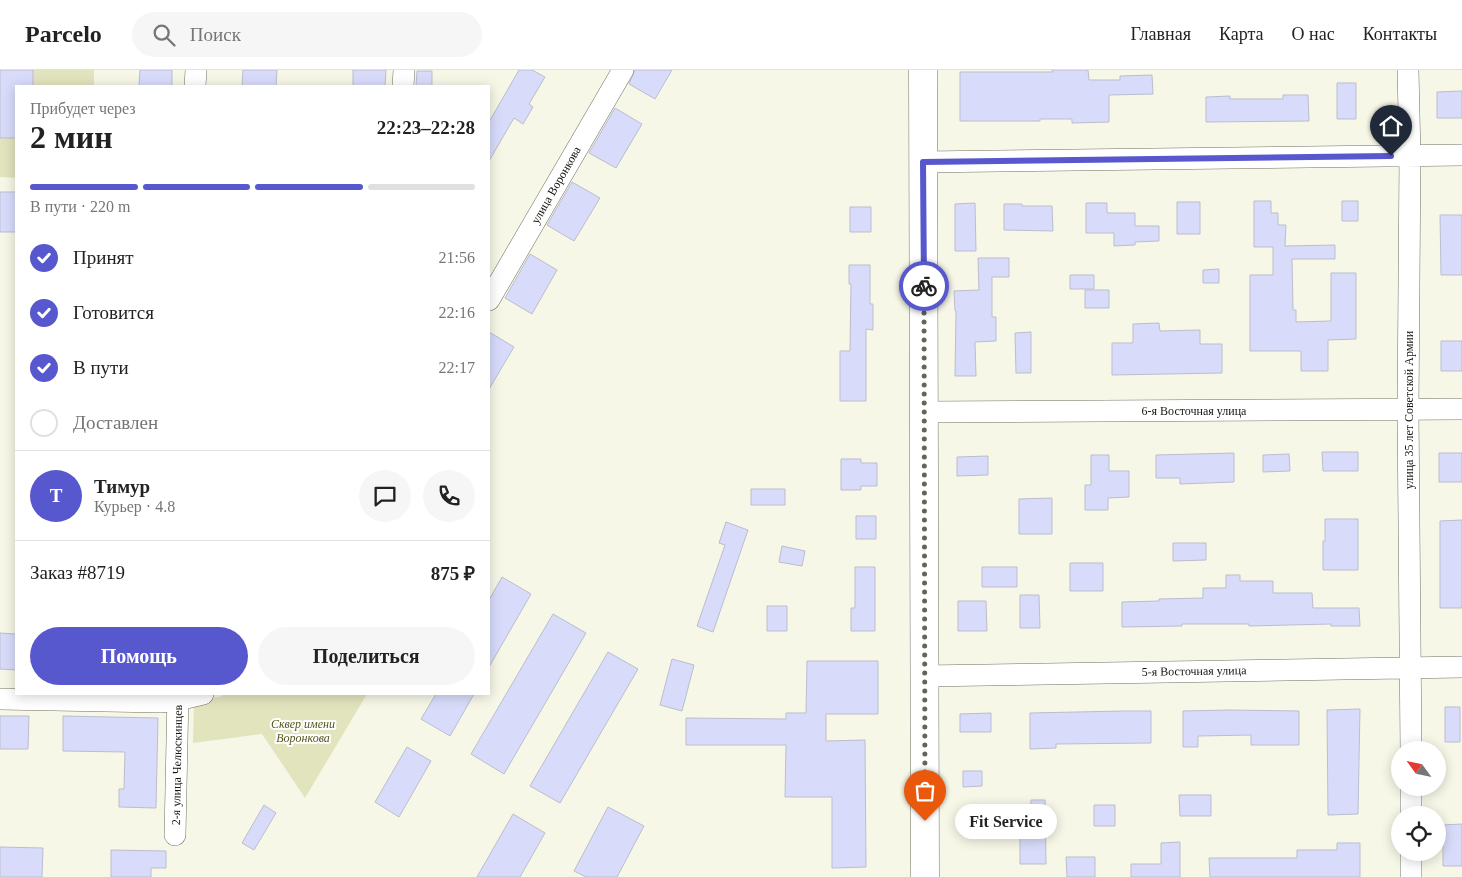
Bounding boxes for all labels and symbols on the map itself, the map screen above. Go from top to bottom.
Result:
pin [1370,105,1412,156]
street label: улица Воронкова [528,143,584,226]
courier [899,261,949,311]
street label: улица 35 лет Советской Армии [1402,330,1416,489]
street label: 6-я Восточная улица [1142,404,1247,418]
street label: 5-я Восточная улица [1141,663,1247,679]
street label: 2-я улица Челюскинцев [169,704,185,825]
park label: Сквер имени Воронкова [271,717,335,745]
north arrow [1391,741,1446,796]
pin [904,770,946,821]
callout: Fit Service [955,804,1058,838]

